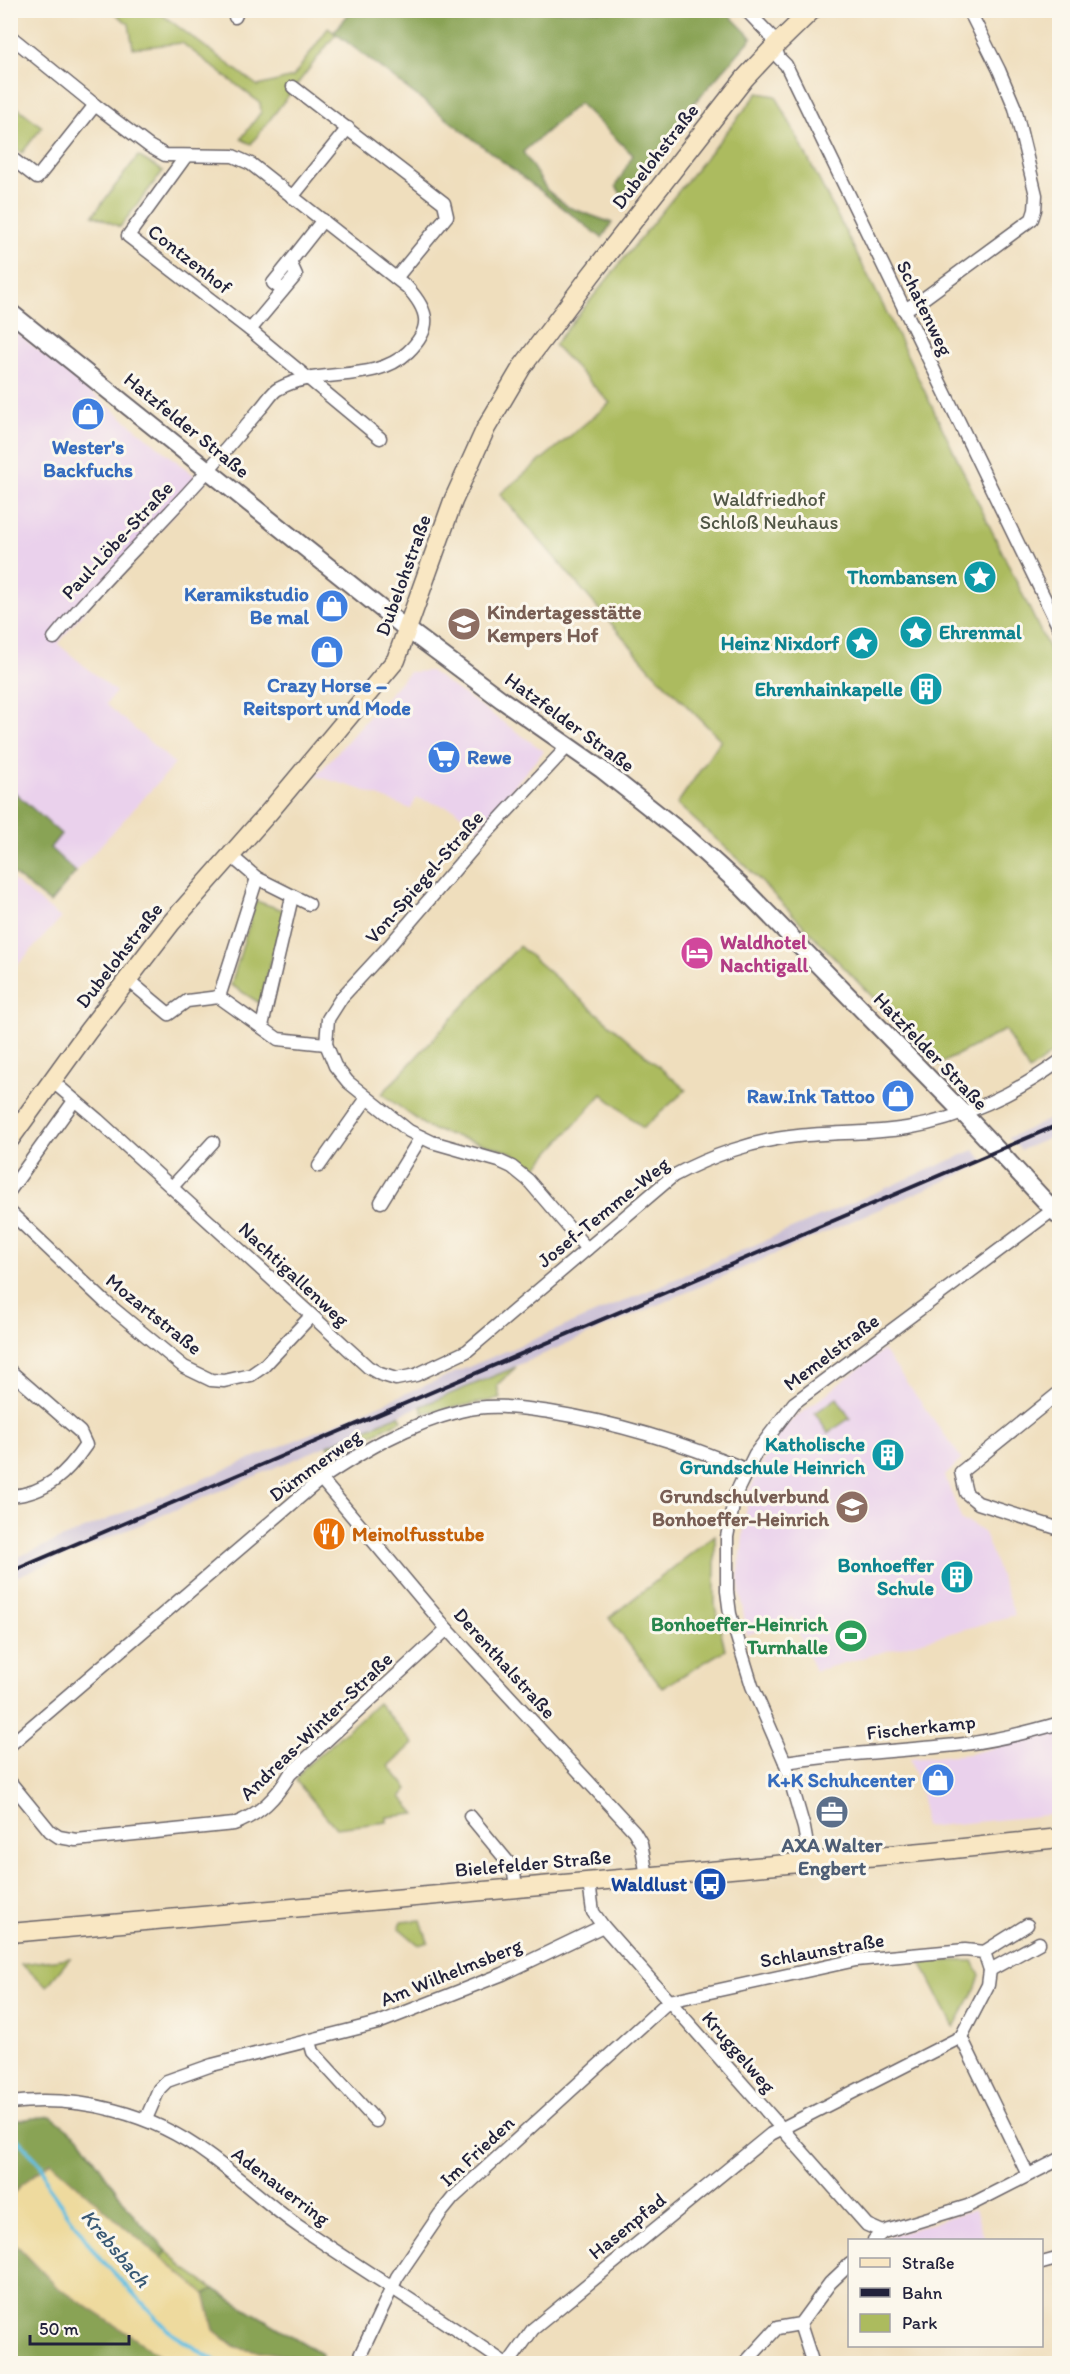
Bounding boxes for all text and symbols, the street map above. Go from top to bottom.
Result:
street label: Dubelohstraße [606,99,704,213]
street label: Contzenhof [143,219,237,299]
street label: Schatenweg [892,256,959,360]
street label: Hatzfelder Straße [119,367,255,483]
shop icon: Wester's Backfuchs [70,396,106,432]
place label: Wester's Backfuchs [43,435,133,482]
street label: Paul-Löbe-Straße [56,476,178,604]
park label: Waldfriedhof Schloß Neuhaus [700,487,838,534]
street label: Dubelohstraße [370,511,436,639]
place icon: Thombansen [962,559,998,595]
place label: Thombansen [846,565,958,589]
place label: Keramikstudio Be mal [184,582,309,629]
shop icon: Keramikstudio Be mal [314,588,350,624]
place label: Kindertagesstätte Kempers Hof [487,600,642,648]
school or university icon: Kindertagesstätte Kempers Hof [446,606,482,642]
place icon: Ehrenmal [898,614,934,650]
place label: Ehrenmal [939,620,1022,644]
place icon: Heinz Nixdorf [844,625,880,661]
place label: Heinz Nixdorf [721,631,839,655]
shop icon: Crazy Horse – Reitsport und Mode [309,634,345,670]
street label: Hatzfelder Straße [500,667,640,777]
building icon: Ehrenhainkapelle [908,671,944,707]
place label: Crazy Horse – Reitsport und Mode [243,673,411,721]
place label: Ehrenhainkapelle [755,677,903,702]
supermarket icon: Rewe [426,739,462,775]
place label: Rewe [467,745,512,769]
street label: Von-Spiegel-Straße [360,806,488,948]
street label: Dubelohstraße [70,898,168,1012]
place label: Waldhotel Nachtigall [720,930,808,978]
hotel icon: Waldhotel Nachtigall [679,935,715,971]
street label: Hatzfelder Straße [869,987,993,1115]
shop icon: Raw.Ink Tattoo [880,1078,916,1114]
place label: Raw.Ink Tattoo [747,1084,875,1108]
street label: Josef-Temme-Weg [532,1151,674,1272]
street label: Nachtigallenweg [234,1217,355,1332]
street label: Mozartstraße [101,1268,207,1360]
street label: Memelstraße [778,1308,884,1396]
street label: Dümmerweg [264,1423,366,1506]
place label: Katholische Grundschule Heinrich [680,1432,866,1479]
building icon: Katholische Grundschule Heinrich [870,1437,906,1473]
place label: Grundschulverbund Bonhoeffer-Heinrich [652,1484,829,1531]
school or university icon: Grundschulverbund Bonhoeffer-Heinrich [834,1489,870,1525]
restaurant icon: Meinolfusstube [311,1516,347,1552]
place label: Meinolfusstube [352,1522,485,1546]
place label: Bonhoeffer Schule [837,1553,935,1600]
building icon: Bonhoeffer Schule [939,1559,975,1595]
street label: Derenthalstraße [449,1602,561,1724]
place label: Bonhoeffer-Heinrich Turnhalle [651,1612,828,1659]
sports icon: Bonhoeffer-Heinrich Turnhalle [833,1618,869,1654]
street label: Andreas-Winter-Straße [235,1647,397,1805]
street label: Fischerkamp [865,1709,977,1745]
shop icon: K+K Schuhcenter [920,1762,956,1798]
place label: K+K Schuhcenter [767,1768,916,1792]
office icon: AXA Walter Engbert [814,1794,850,1830]
place label: AXA Walter Engbert [781,1833,883,1881]
street label: Bielefelder Straße [454,1844,612,1882]
bus stop icon: Waldlust [692,1866,728,1902]
place label: Waldlust [611,1872,688,1896]
street label: Schlaunstraße [758,1927,886,1973]
street label: Am Wilhelmsberg [377,1932,526,2011]
street label: Kruggelweg [697,2006,782,2098]
street label: Im Frieden [435,2111,519,2191]
street label: Adenauerring [227,2141,335,2231]
street label: Hasenpfad [583,2187,671,2264]
water label: Krebsbach [76,2204,156,2293]
legend [848,2239,1043,2347]
text: Straße [902,2252,955,2274]
text: Bahn [902,2282,943,2304]
scale bar [30,2308,129,2346]
text: Park [902,2312,937,2334]
text: 50 m [39,2318,79,2340]

